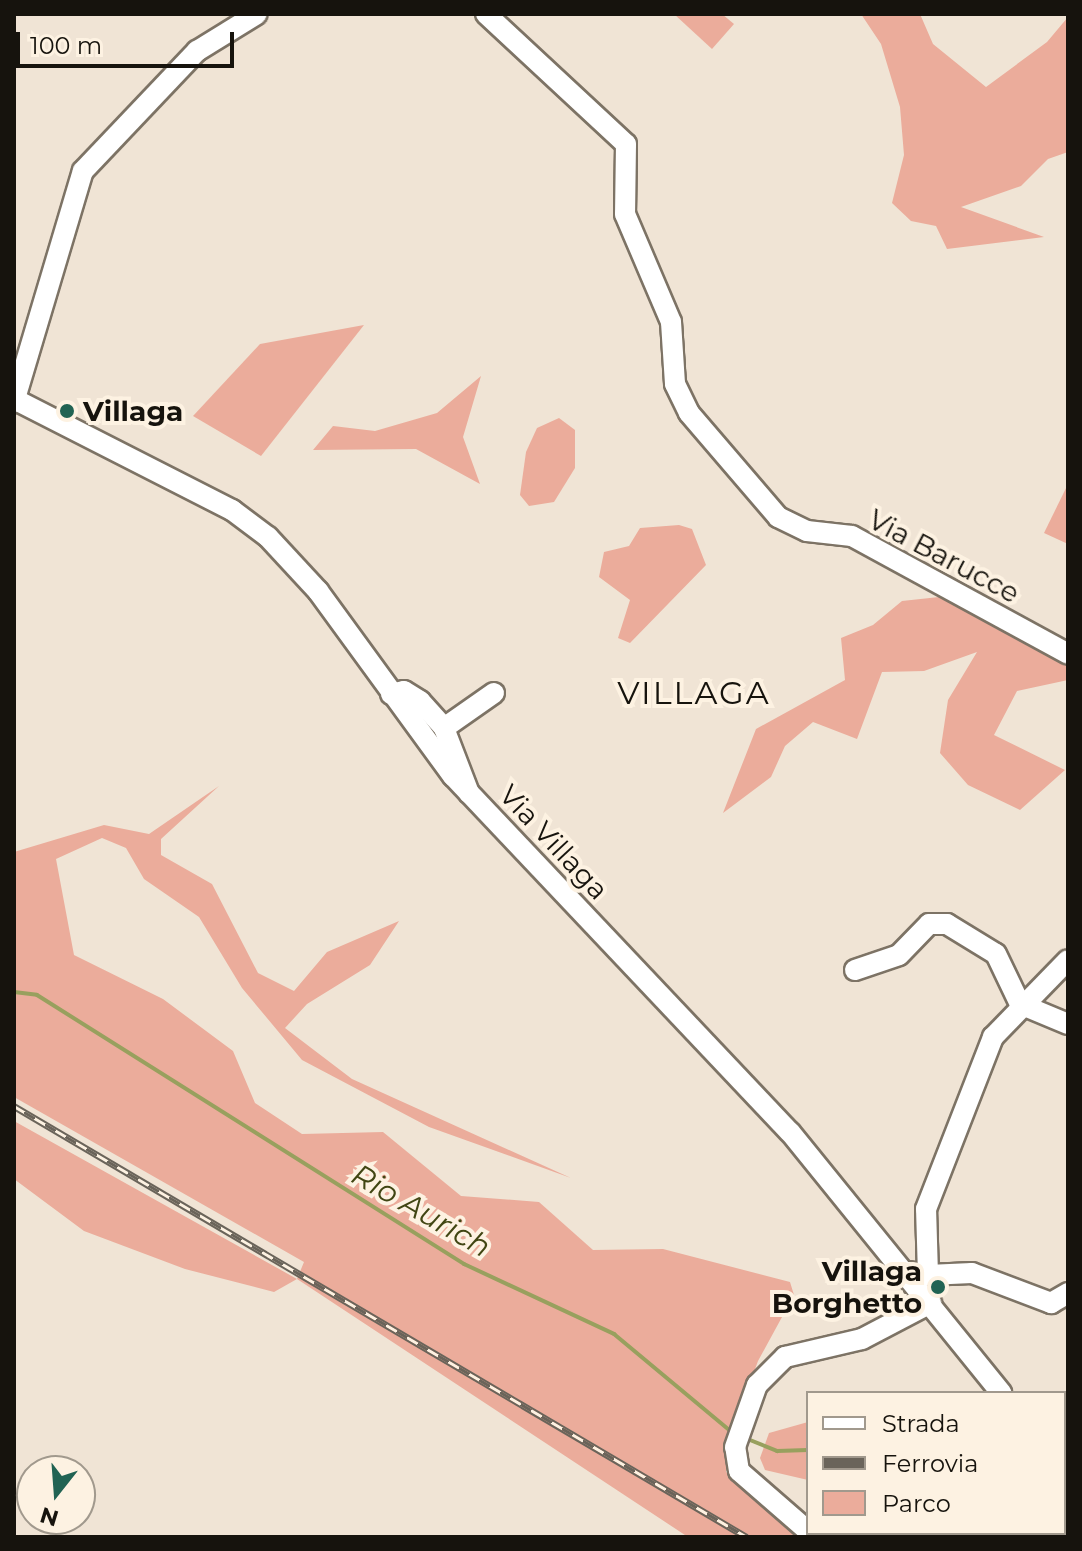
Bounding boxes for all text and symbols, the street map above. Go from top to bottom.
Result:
scale bar [20,16,238,66]
text: 100 m [30,31,102,60]
place label: Villaga [83,394,183,428]
marker: Villaga [58,402,76,420]
street label: Via Barucce [863,502,1025,610]
district label: VILLAGA [617,674,771,712]
street label: Via Villaga [493,778,615,906]
water label: Rio Aurich [345,1157,497,1265]
place label: Villaga Borghetto [772,1254,922,1320]
marker: Villaga Borghetto [929,1278,947,1296]
legend [806,1391,1066,1535]
text: Strada [882,1409,960,1438]
text: Ferrovia [882,1449,978,1478]
north arrow [16,1455,96,1535]
text: Parco [882,1489,951,1518]
text: N [37,1501,62,1532]

